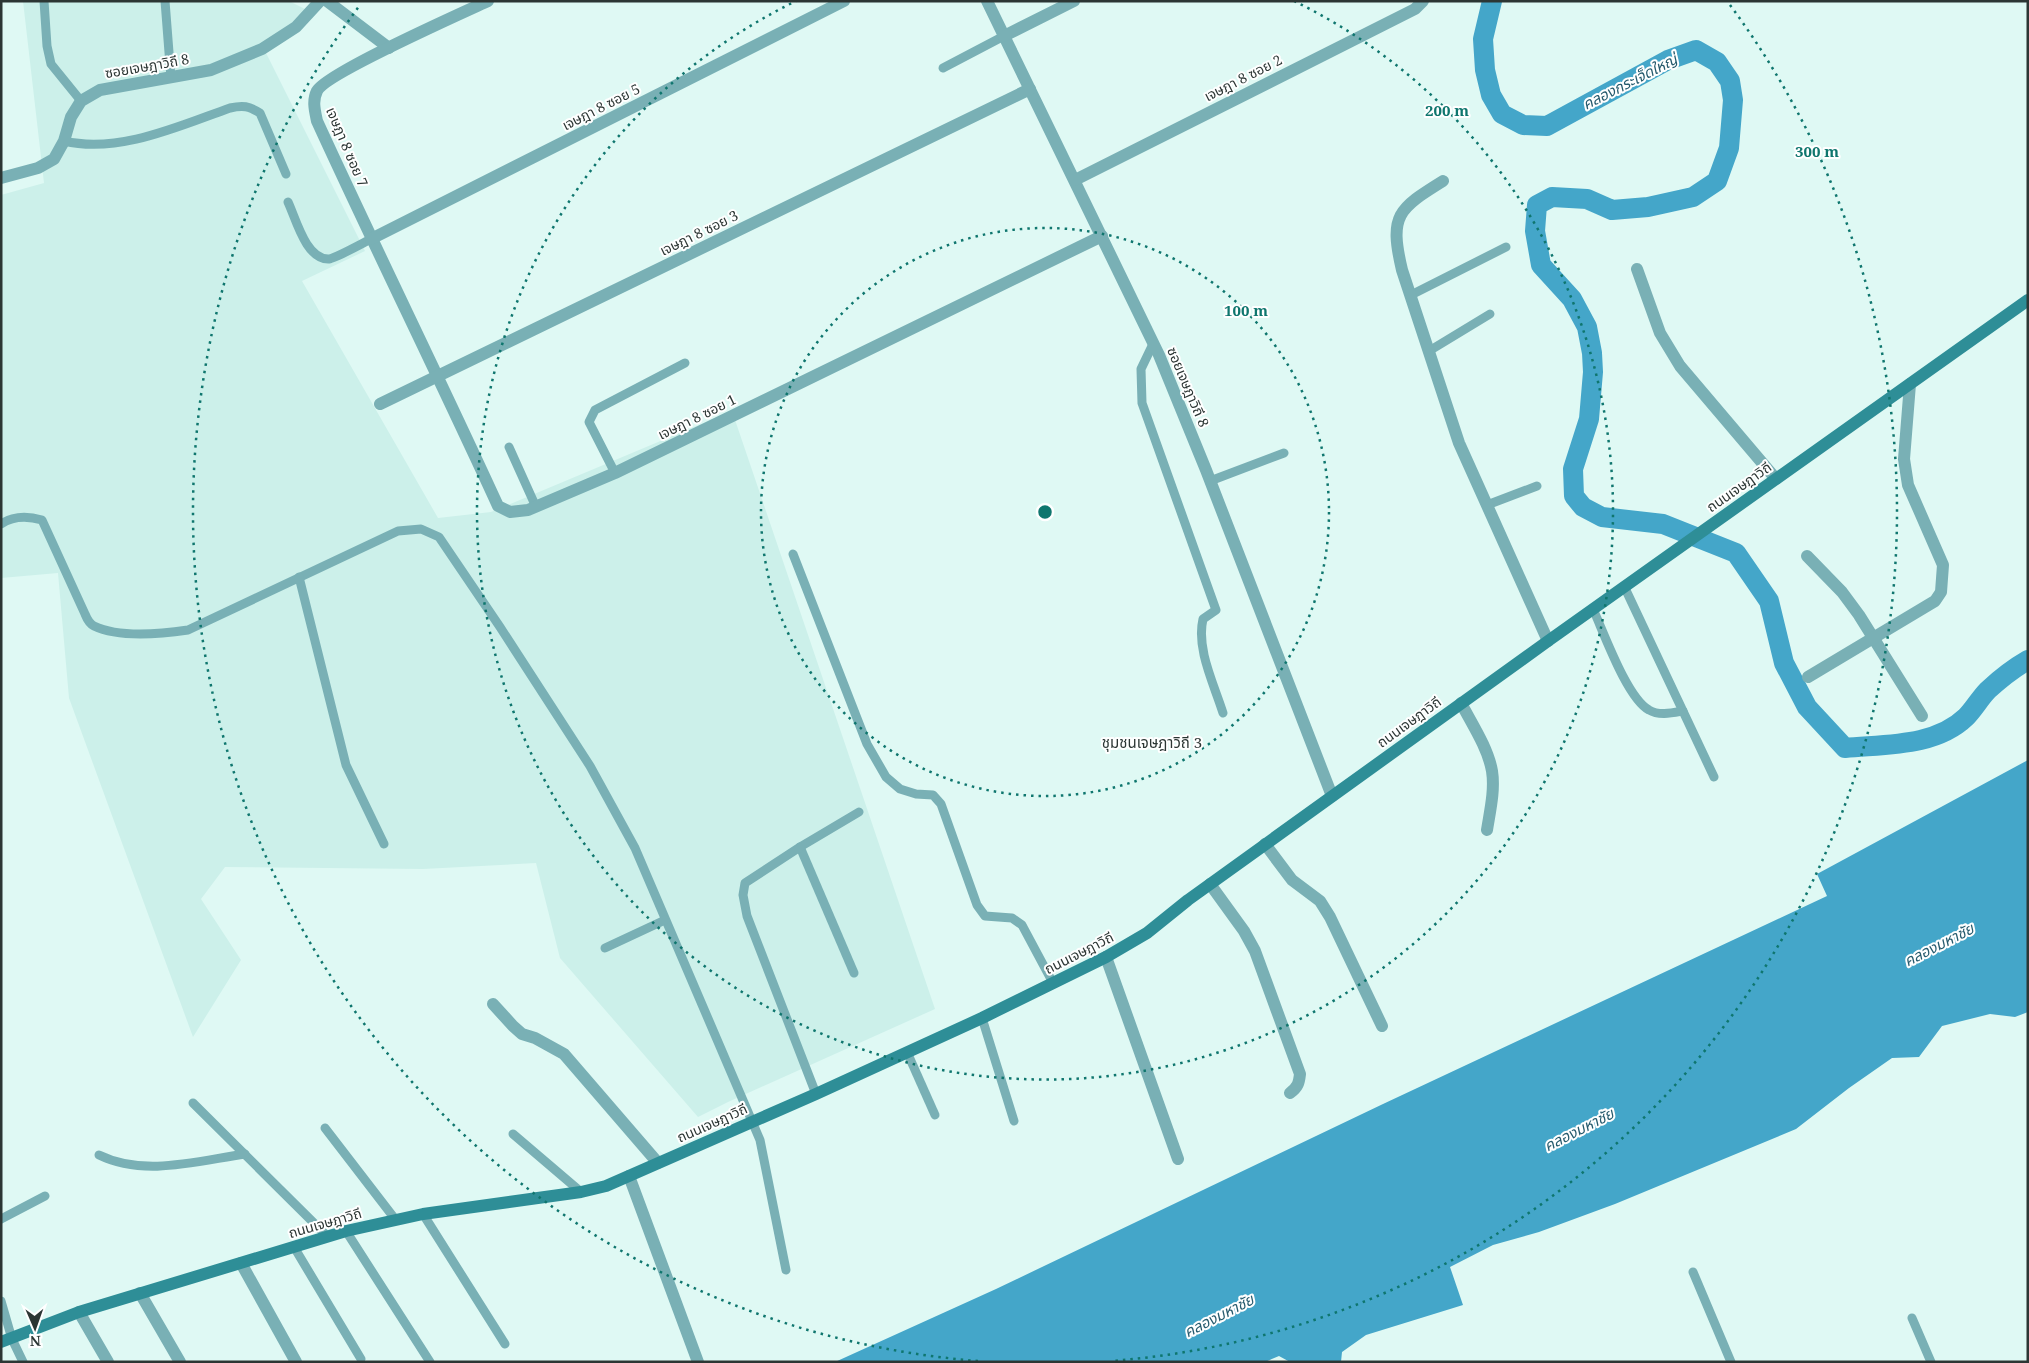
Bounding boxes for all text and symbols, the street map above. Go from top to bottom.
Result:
water label: คลองกระเจ็ดใหญ่ [1579,48,1682,114]
street label: ซอยเจษฎาวิถี 8 [103,49,191,82]
street label: เจษฎา 8 ซอย 2 [1201,50,1285,105]
street label: เจษฎา 8 ซอย 5 [559,79,643,134]
text: 200 m [1425,100,1469,120]
street label: เจษฎา 8 ซอย 7 [322,104,373,190]
text: 300 m [1795,141,1839,161]
street label: เจษฎา 8 ซอย 3 [656,205,741,260]
text: 100 m [1224,300,1268,320]
street label: ซอยเจษฎาวิถี 8 [1163,344,1214,430]
street label: เจษฎา 8 ซอย 1 [654,389,739,444]
street label: ถนนเจษฎาวิถี [1702,457,1775,516]
centre of rings [1036,503,1054,521]
street label: ถนนเจษฎาวิถี [1373,692,1445,751]
district label: ชุมชนเจษฎาวิถี 3 [1102,732,1202,752]
water label: คลองมหาชัย [1900,918,1978,970]
street label: ถนนเจษฎาวิถี [1041,927,1117,978]
street label: ถนนเจษฎาวิถี [674,1099,750,1147]
water label: คลองมหาชัย [1540,1103,1618,1155]
street label: ถนนเจษฎาวิถี [286,1203,364,1242]
water label: คลองมหาชัย [1180,1289,1258,1341]
north arrow [10,1303,60,1353]
text: N [30,1332,41,1351]

